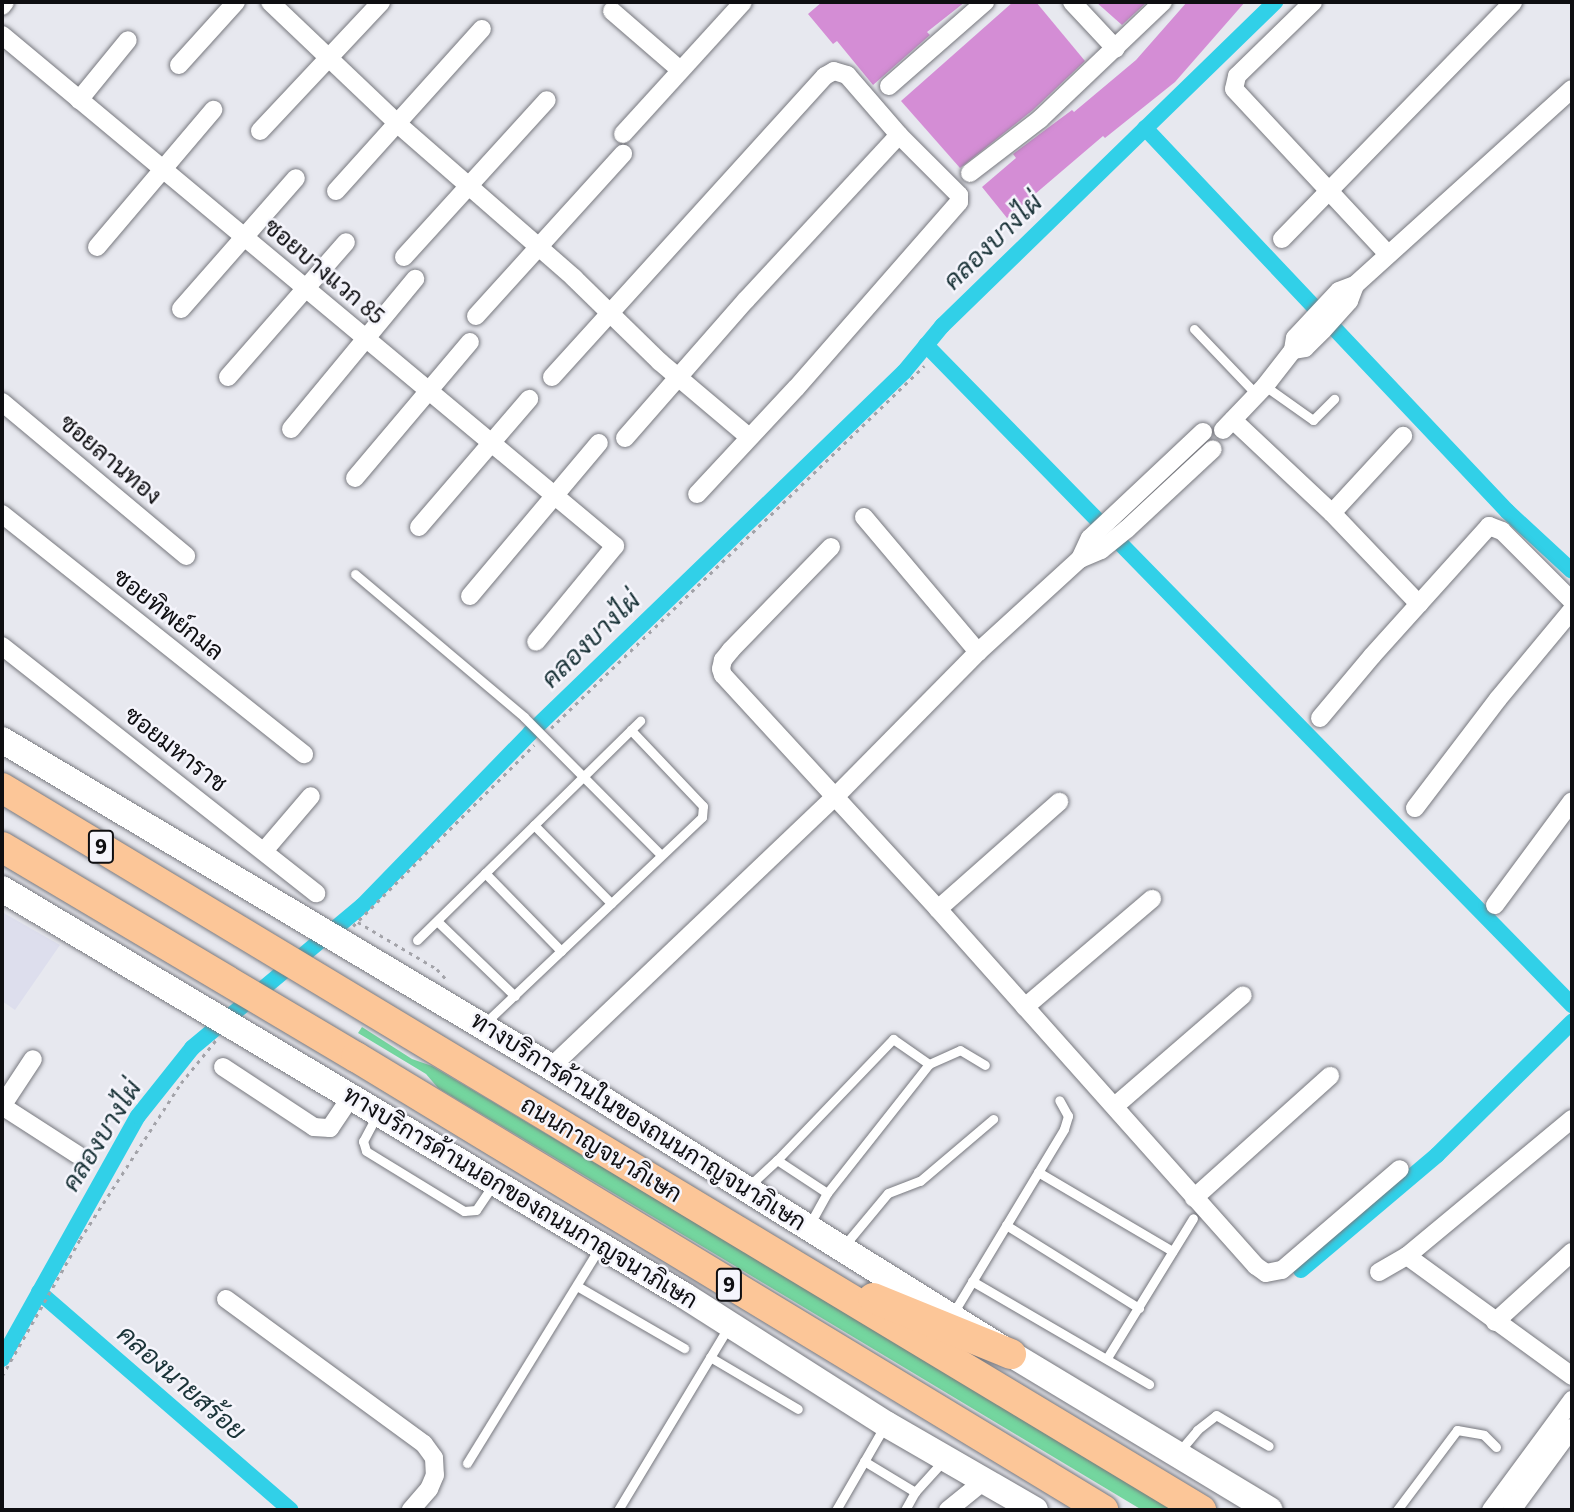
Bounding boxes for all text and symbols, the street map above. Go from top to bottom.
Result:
water label: คลองบางไผ่ [937,187,1049,297]
street label: ซอยบางแวก 85 [258,213,390,331]
street label: ซอยลานทอง [53,409,167,511]
street label: ซอยทิพย์กมล [107,563,229,667]
water label: คลองบางไผ่ [535,585,647,695]
street label: ซอยมหาราช [118,701,232,799]
road number: 9 [87,828,115,866]
street label: ทางบริการด้านในของถนนกาญจนาภิเษก [465,1007,811,1237]
water label: คลองบางไผ่ [56,1075,148,1197]
street label: ทางบริการด้านนอกของถนนกาญจนาภิเษก [337,1080,703,1316]
street label: ถนนกาญจนาภิเษก [515,1091,687,1209]
road number: 9 [715,1266,743,1304]
water label: คลองนายสร้อย [111,1319,251,1447]

